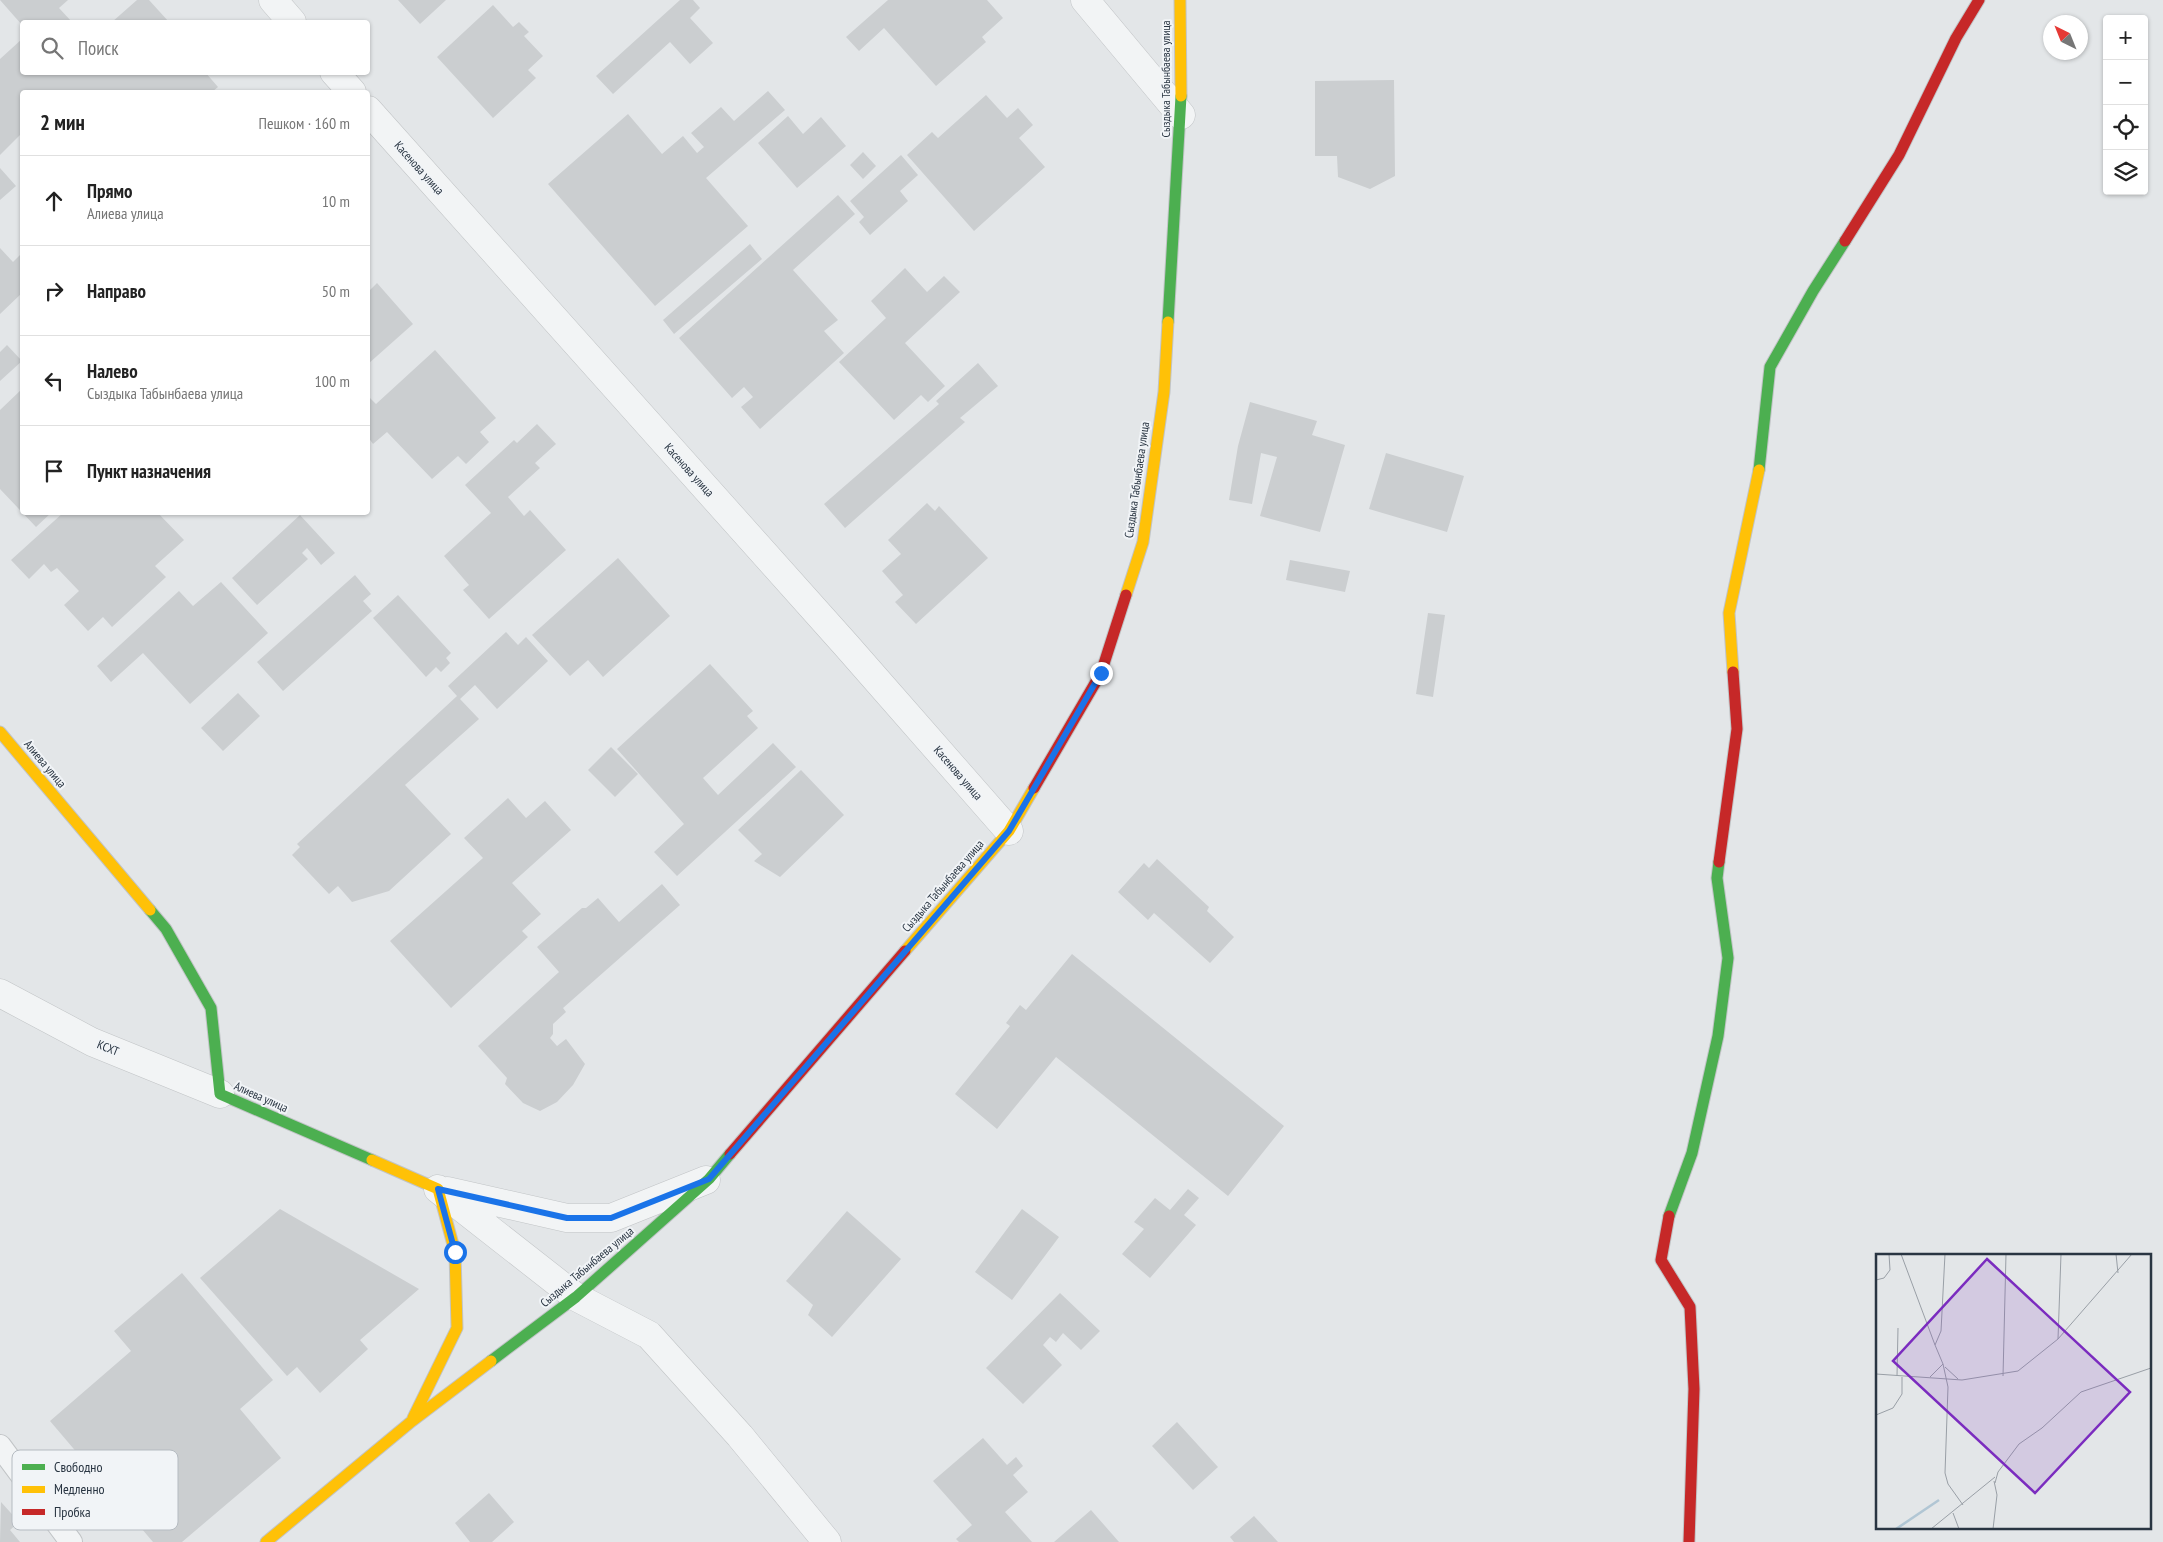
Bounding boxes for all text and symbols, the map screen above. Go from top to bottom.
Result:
north arrow [2043,15,2088,60]
map controls [2103,15,2148,195]
button: + [2103,15,2148,60]
search box [20,20,370,75]
street label: Сыздыка Табынбаева улица [1158,20,1173,138]
icon: search [38,34,66,62]
text: Поиск [78,36,119,60]
button: − [2103,60,2148,105]
button: locate [2103,105,2148,150]
text: 2 мин [40,109,85,136]
text: Пешком · 160 m [259,113,350,133]
street label: Касенова улица [391,138,447,198]
button: layers [2103,150,2148,195]
text: Прямо [87,179,132,203]
icon: ahead [40,187,68,215]
text: 10 m [322,191,350,211]
text: Алиева улица [87,203,164,223]
icon: right [40,277,68,305]
text: Направо [87,279,146,303]
text: 50 m [322,281,350,301]
text: Налево [87,359,138,383]
icon: left [40,367,68,395]
text: 100 m [315,371,350,391]
text: Сыздыка Табынбаева улица [87,383,243,403]
street label: Сыздыка Табынбаева улица [1121,421,1152,539]
street label: Касенова улица [661,440,717,500]
icon: arrive [40,457,68,485]
text: Пункт назначения [87,459,211,483]
route end [1090,662,1113,685]
street label: Алиева улица [21,737,70,791]
street label: Касенова улица [931,743,986,803]
street label: Сыздыка Табынбаева улица [899,836,987,935]
street label: КСХТ [95,1036,122,1059]
street label: Алиева улица [232,1078,291,1115]
street label: Сыздыка Табынбаева улица [537,1223,637,1310]
route start [444,1241,467,1264]
inset map [1876,1254,2150,1530]
legend [12,1450,178,1530]
text: Свободно [54,1458,102,1476]
text: Медленно [54,1480,105,1498]
text: Пробка [54,1503,91,1521]

